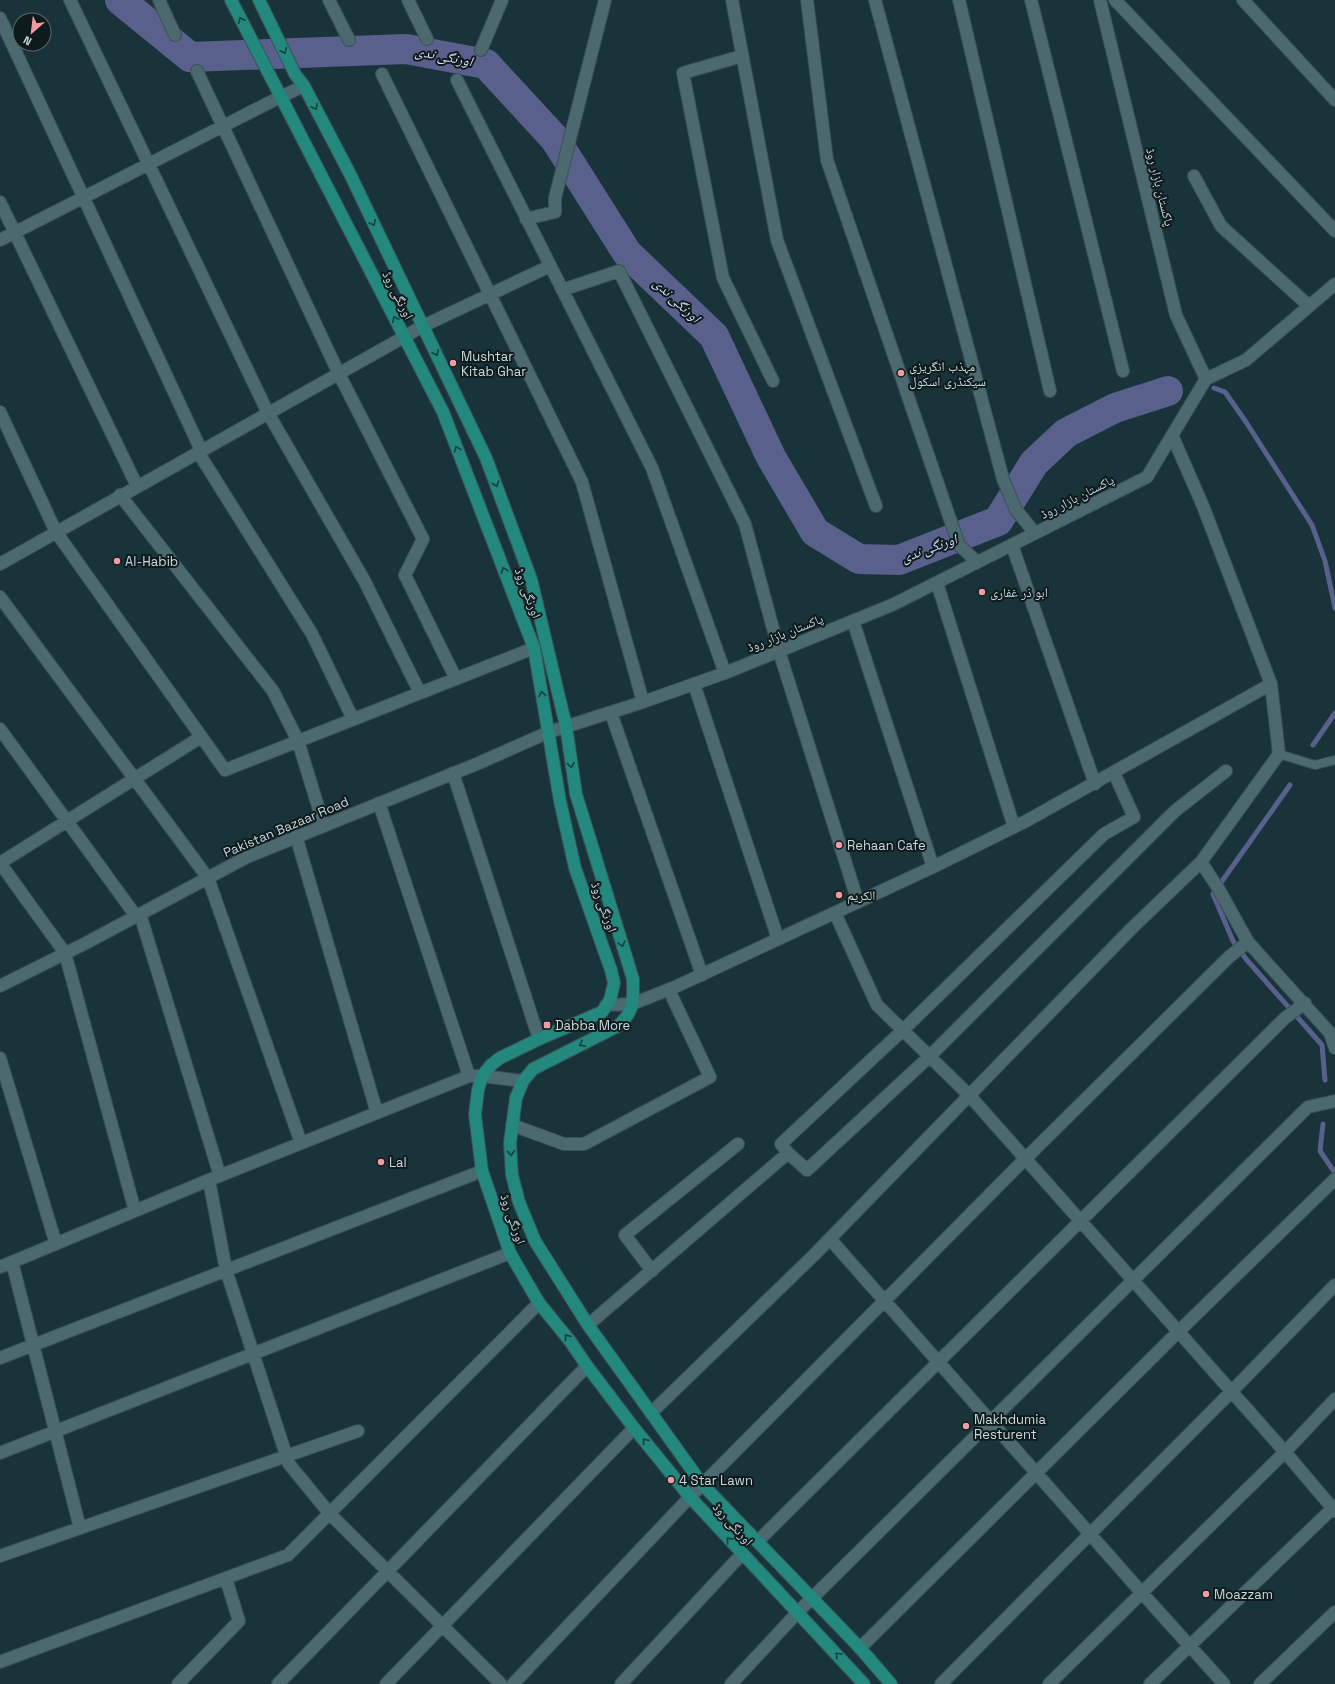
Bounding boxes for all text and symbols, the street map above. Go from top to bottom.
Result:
north arrow [12,12,52,52]
one-way arrow [238,17,245,24]
text: N [21,33,34,49]
water label: اورنگی ندی [414,42,476,71]
one-way arrow [279,47,287,54]
one-way arrow [310,103,318,110]
street label: پاکستان بازار روڈ [1142,146,1178,228]
one-way arrow [368,219,376,227]
street label: اورنگی روڈ [379,268,417,322]
water label: اورنگی ندی [650,274,706,327]
one-way arrow [392,316,400,324]
place label: Mushtar Kitab Ghar [461,348,526,380]
one-way arrow [431,349,438,356]
marker: Mushtar Kitab Ghar [448,358,458,368]
place label: مہذب انگریزی سیکنڈری اسکول [909,358,986,390]
marker: مہذب انگریزی سیکنڈری اسکول [896,368,906,378]
one-way arrow [454,446,462,453]
street label: پاکستان بازار روڈ [1037,471,1117,523]
one-way arrow [491,480,499,487]
water label: اورنگی ندی [899,529,961,566]
place label: Al-Habib [125,553,178,570]
marker: Al-Habib [112,556,122,566]
street label: اورنگی روڈ [511,565,545,621]
one-way arrow [500,567,508,574]
place label: ابو ذر غفاری [990,584,1048,601]
marker: ابو ذر غفاری [977,587,987,597]
street label: پاکستان بازار روڈ [744,610,826,656]
one-way arrow [538,691,547,697]
one-way arrow [566,762,575,768]
street label: Pakistan Bazaar Road [221,793,351,861]
place label: Rehaan Cafe [847,837,926,854]
marker: Rehaan Cafe [834,840,844,850]
street label: اورنگی روڈ [587,879,621,935]
place label: الکریم [847,887,875,904]
marker: الکریم [834,890,844,900]
one-way arrow [617,940,626,947]
place label: Dabba More [555,1017,630,1034]
marker: Dabba More [542,1020,552,1030]
one-way arrow [578,1039,586,1047]
one-way arrow [507,1150,515,1156]
place label: Lal [389,1154,407,1171]
marker: Lal [376,1157,386,1167]
street label: اورنگی روڈ [496,1191,530,1247]
one-way arrow [565,1335,572,1342]
place label: Makhdumia Resturent [974,1411,1046,1443]
marker: Makhdumia Resturent [961,1421,971,1431]
one-way arrow [642,1439,649,1446]
place label: 4 Star Lawn [679,1472,753,1489]
marker: 4 Star Lawn [666,1475,676,1485]
street label: اورنگی روڈ [709,1499,757,1549]
one-way arrow [727,1537,734,1545]
place label: Moazzam [1214,1586,1273,1603]
marker: Moazzam [1201,1589,1211,1599]
one-way arrow [835,1652,842,1660]

